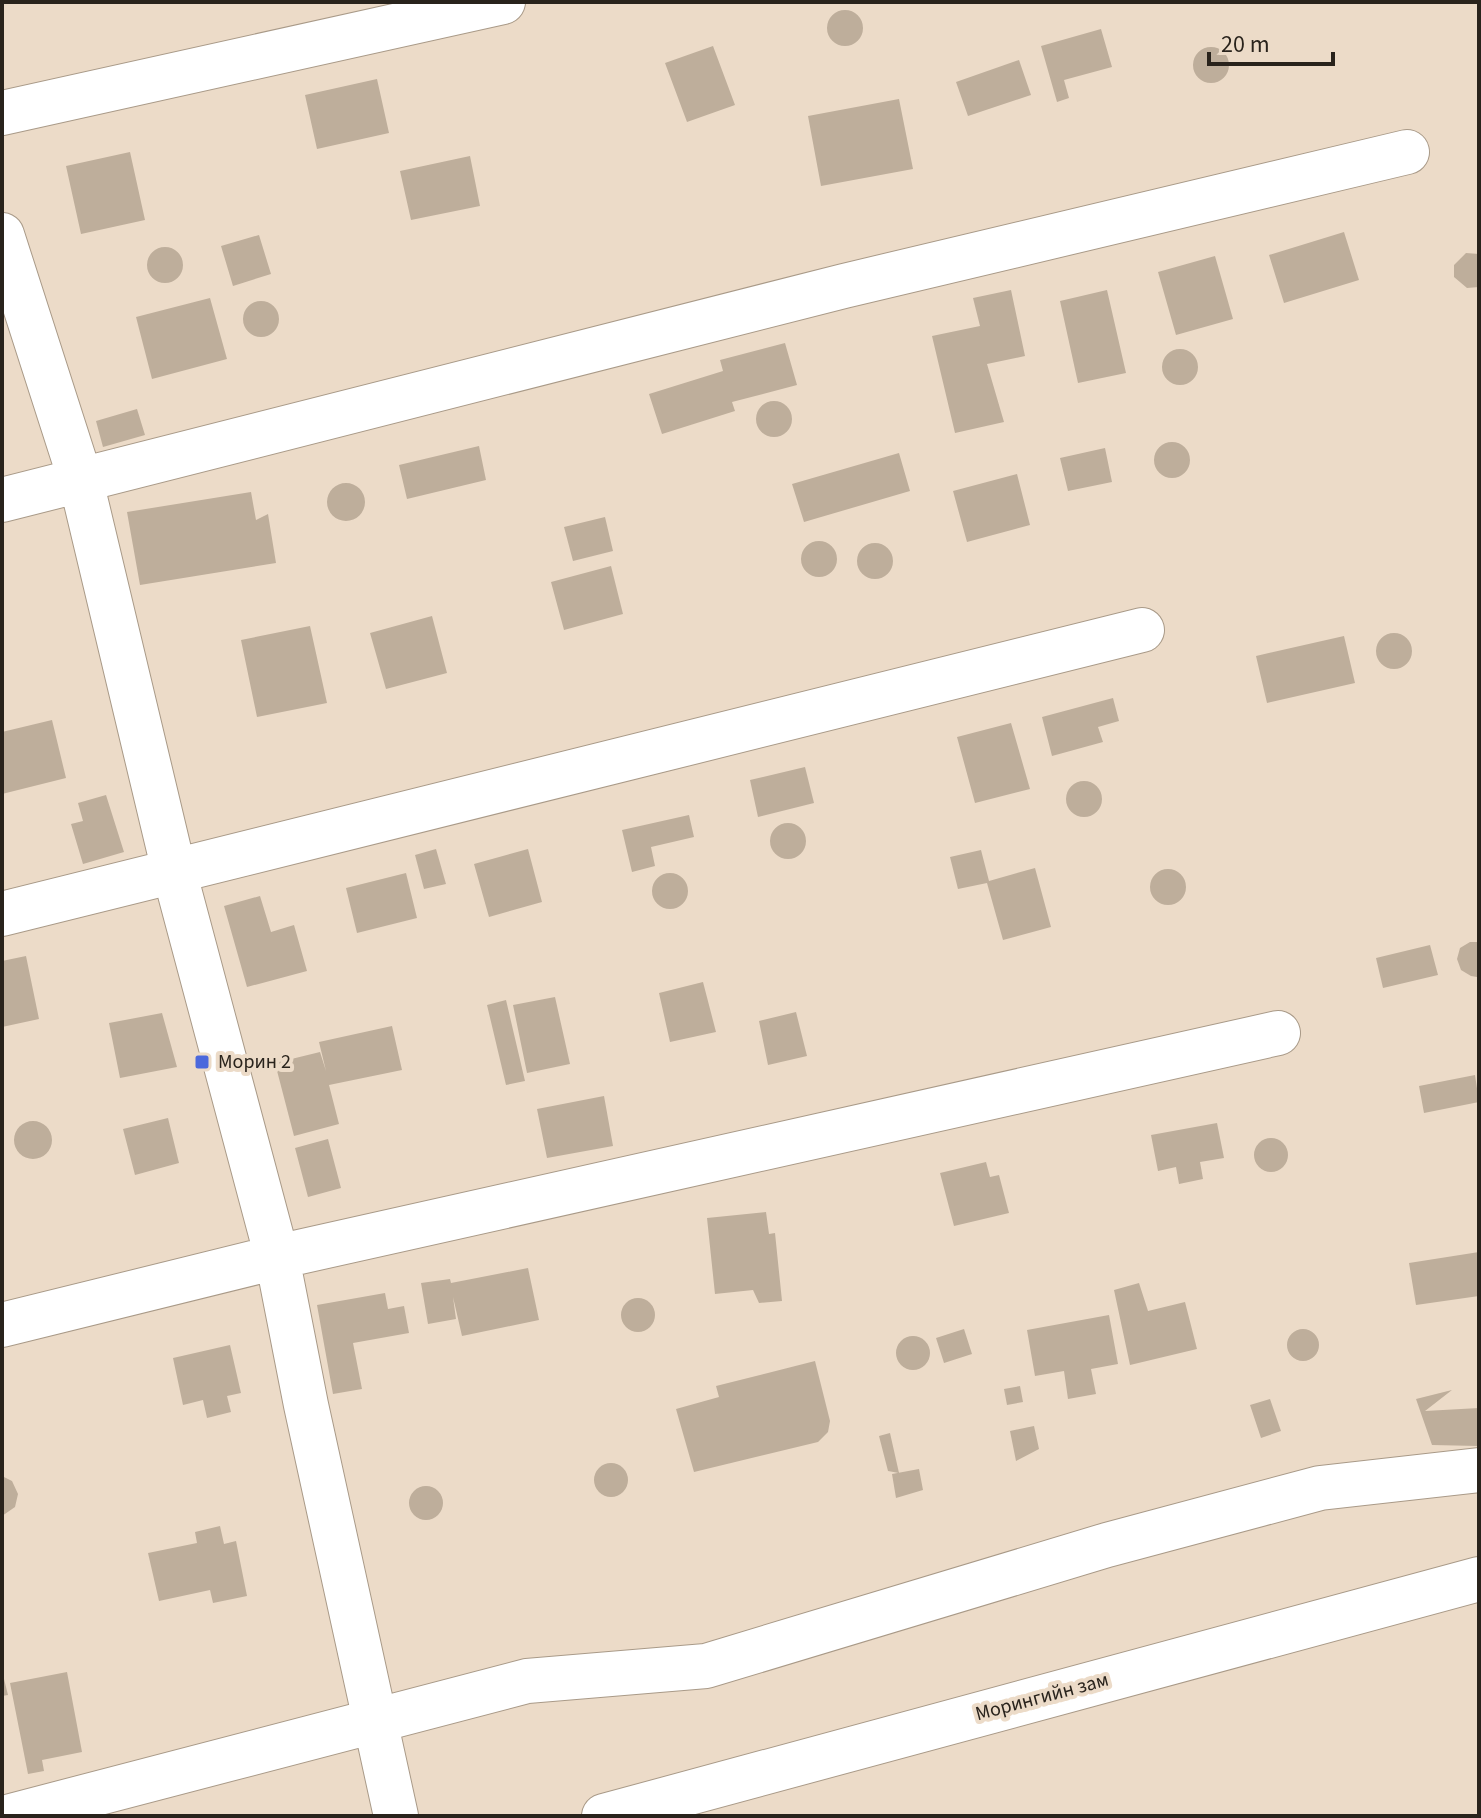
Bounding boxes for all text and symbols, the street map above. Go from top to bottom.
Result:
scale bar [1209,16,1333,66]
text: 20 m [1221,27,1270,62]
place label: Морин 2 [218,1048,291,1076]
marker: Морин 2 [193,1053,211,1071]
street label: Морингийн зам [972,1666,1112,1728]

